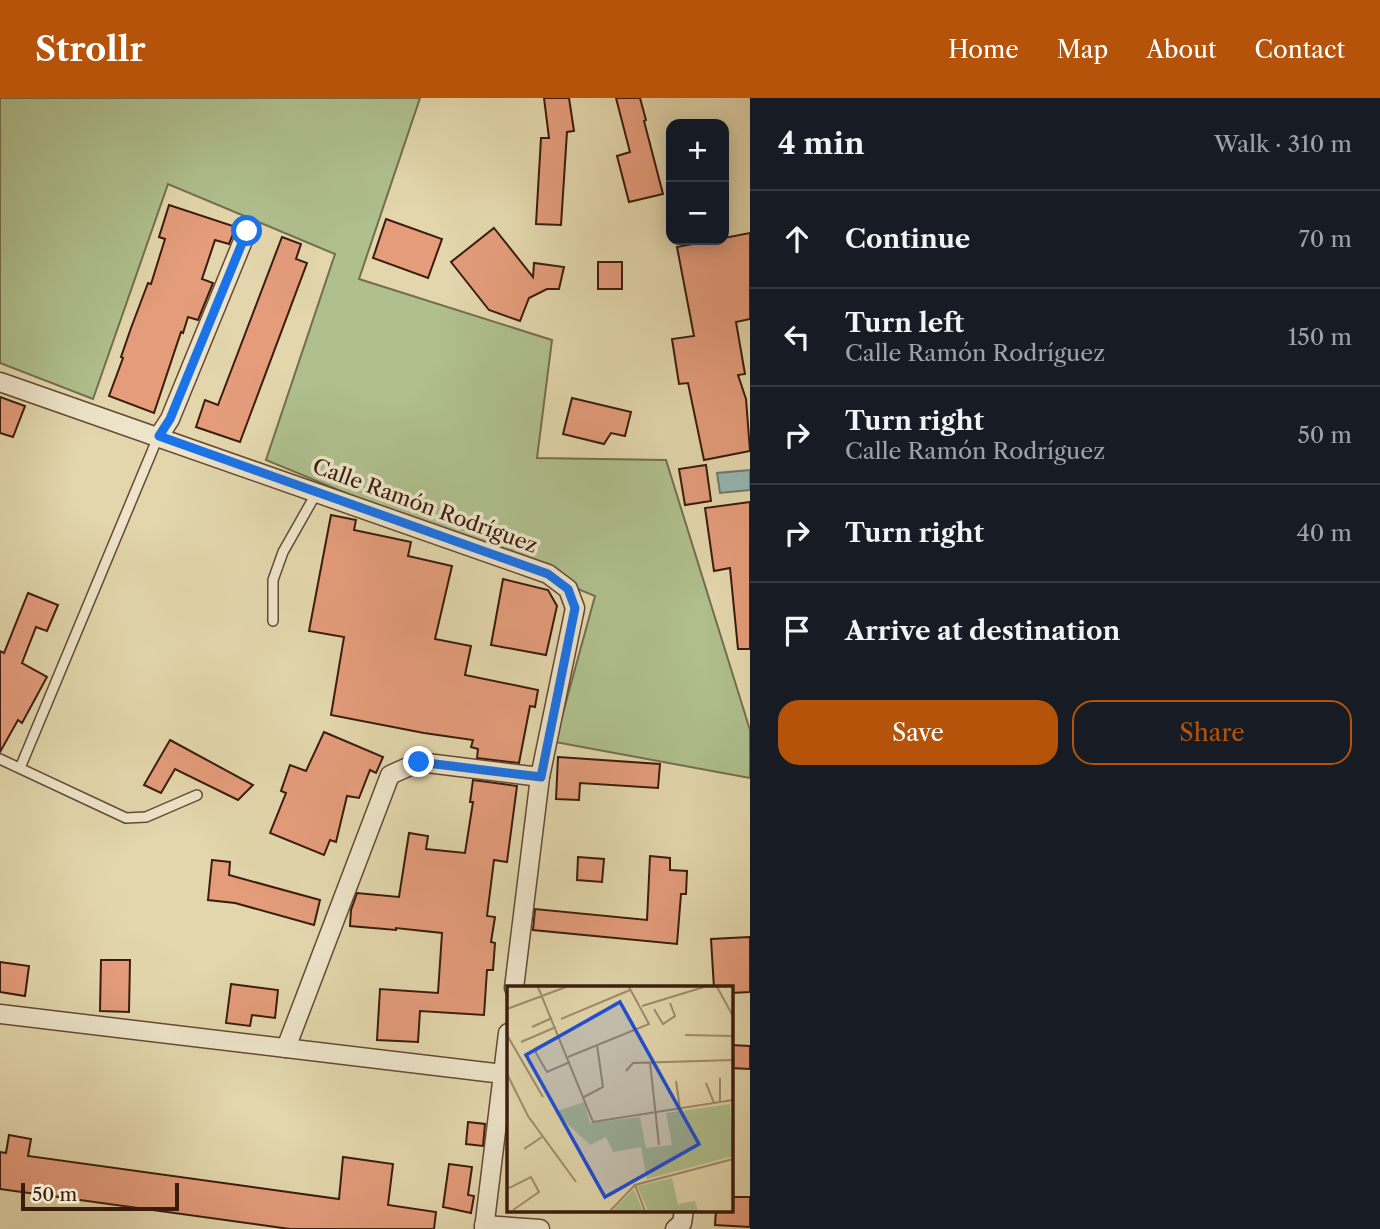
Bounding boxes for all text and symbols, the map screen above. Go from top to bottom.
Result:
text: Strollr [35,29,146,70]
text: Home [948,35,1019,64]
text: Map [1057,35,1108,64]
text: About [1146,35,1217,64]
text: Contact [1255,35,1345,64]
map controls [666,119,729,245]
button: + [666,119,729,182]
text: 4 min [778,125,864,162]
text: Walk · 310 m [1214,130,1352,158]
button: − [666,182,729,245]
route start [231,215,262,246]
icon: ahead [778,220,816,258]
text: Continue [845,223,970,255]
text: 70 m [1299,225,1352,253]
text: Turn left [845,307,964,339]
icon: left [778,318,816,356]
text: 150 m [1288,323,1352,351]
text: Calle Ramón Rodríguez [845,339,1105,367]
text: Turn right [845,405,984,437]
icon: right [778,416,816,454]
text: 50 m [1297,421,1352,449]
text: Calle Ramón Rodríguez [845,437,1105,465]
street label: Calle Ramón Rodríguez [309,453,541,558]
icon: right [778,514,816,552]
text: Turn right [845,517,984,549]
text: 40 m [1297,519,1352,547]
icon: arrive [778,612,816,650]
text: Arrive at destination [845,615,1120,647]
button: Save [778,700,1058,765]
button: Share [1072,700,1352,765]
route end [403,746,434,777]
inset map [507,986,732,1212]
scale bar [21,1180,178,1212]
text: 50 m [32,1183,77,1206]

